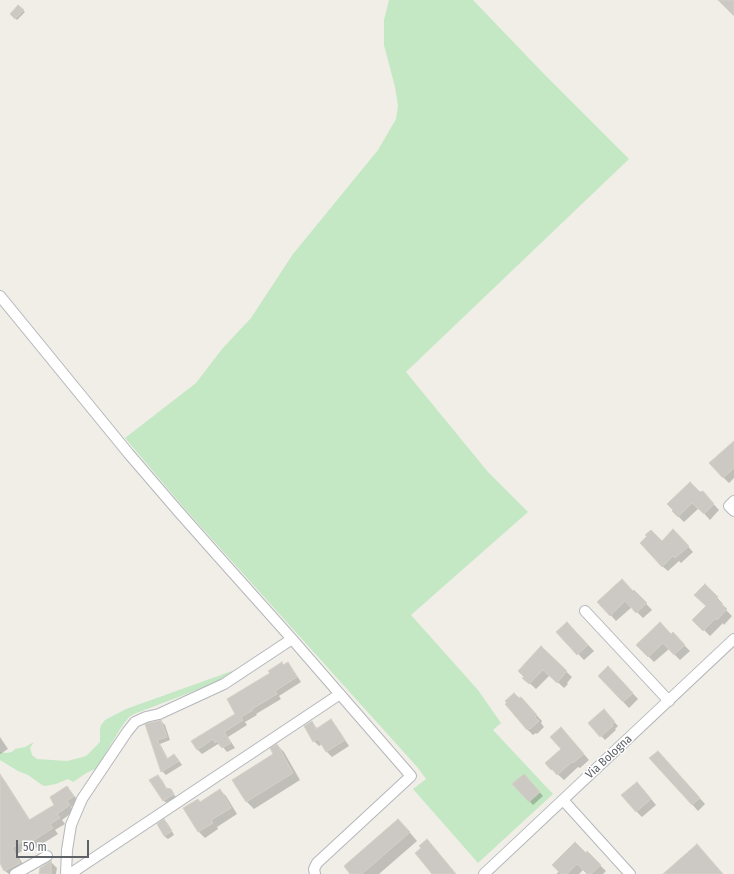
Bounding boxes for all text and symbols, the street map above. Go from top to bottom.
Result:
street label: Via Bologna [583,732,635,782]
scale bar [18,832,91,858]
text: 50 m [23,840,47,854]

